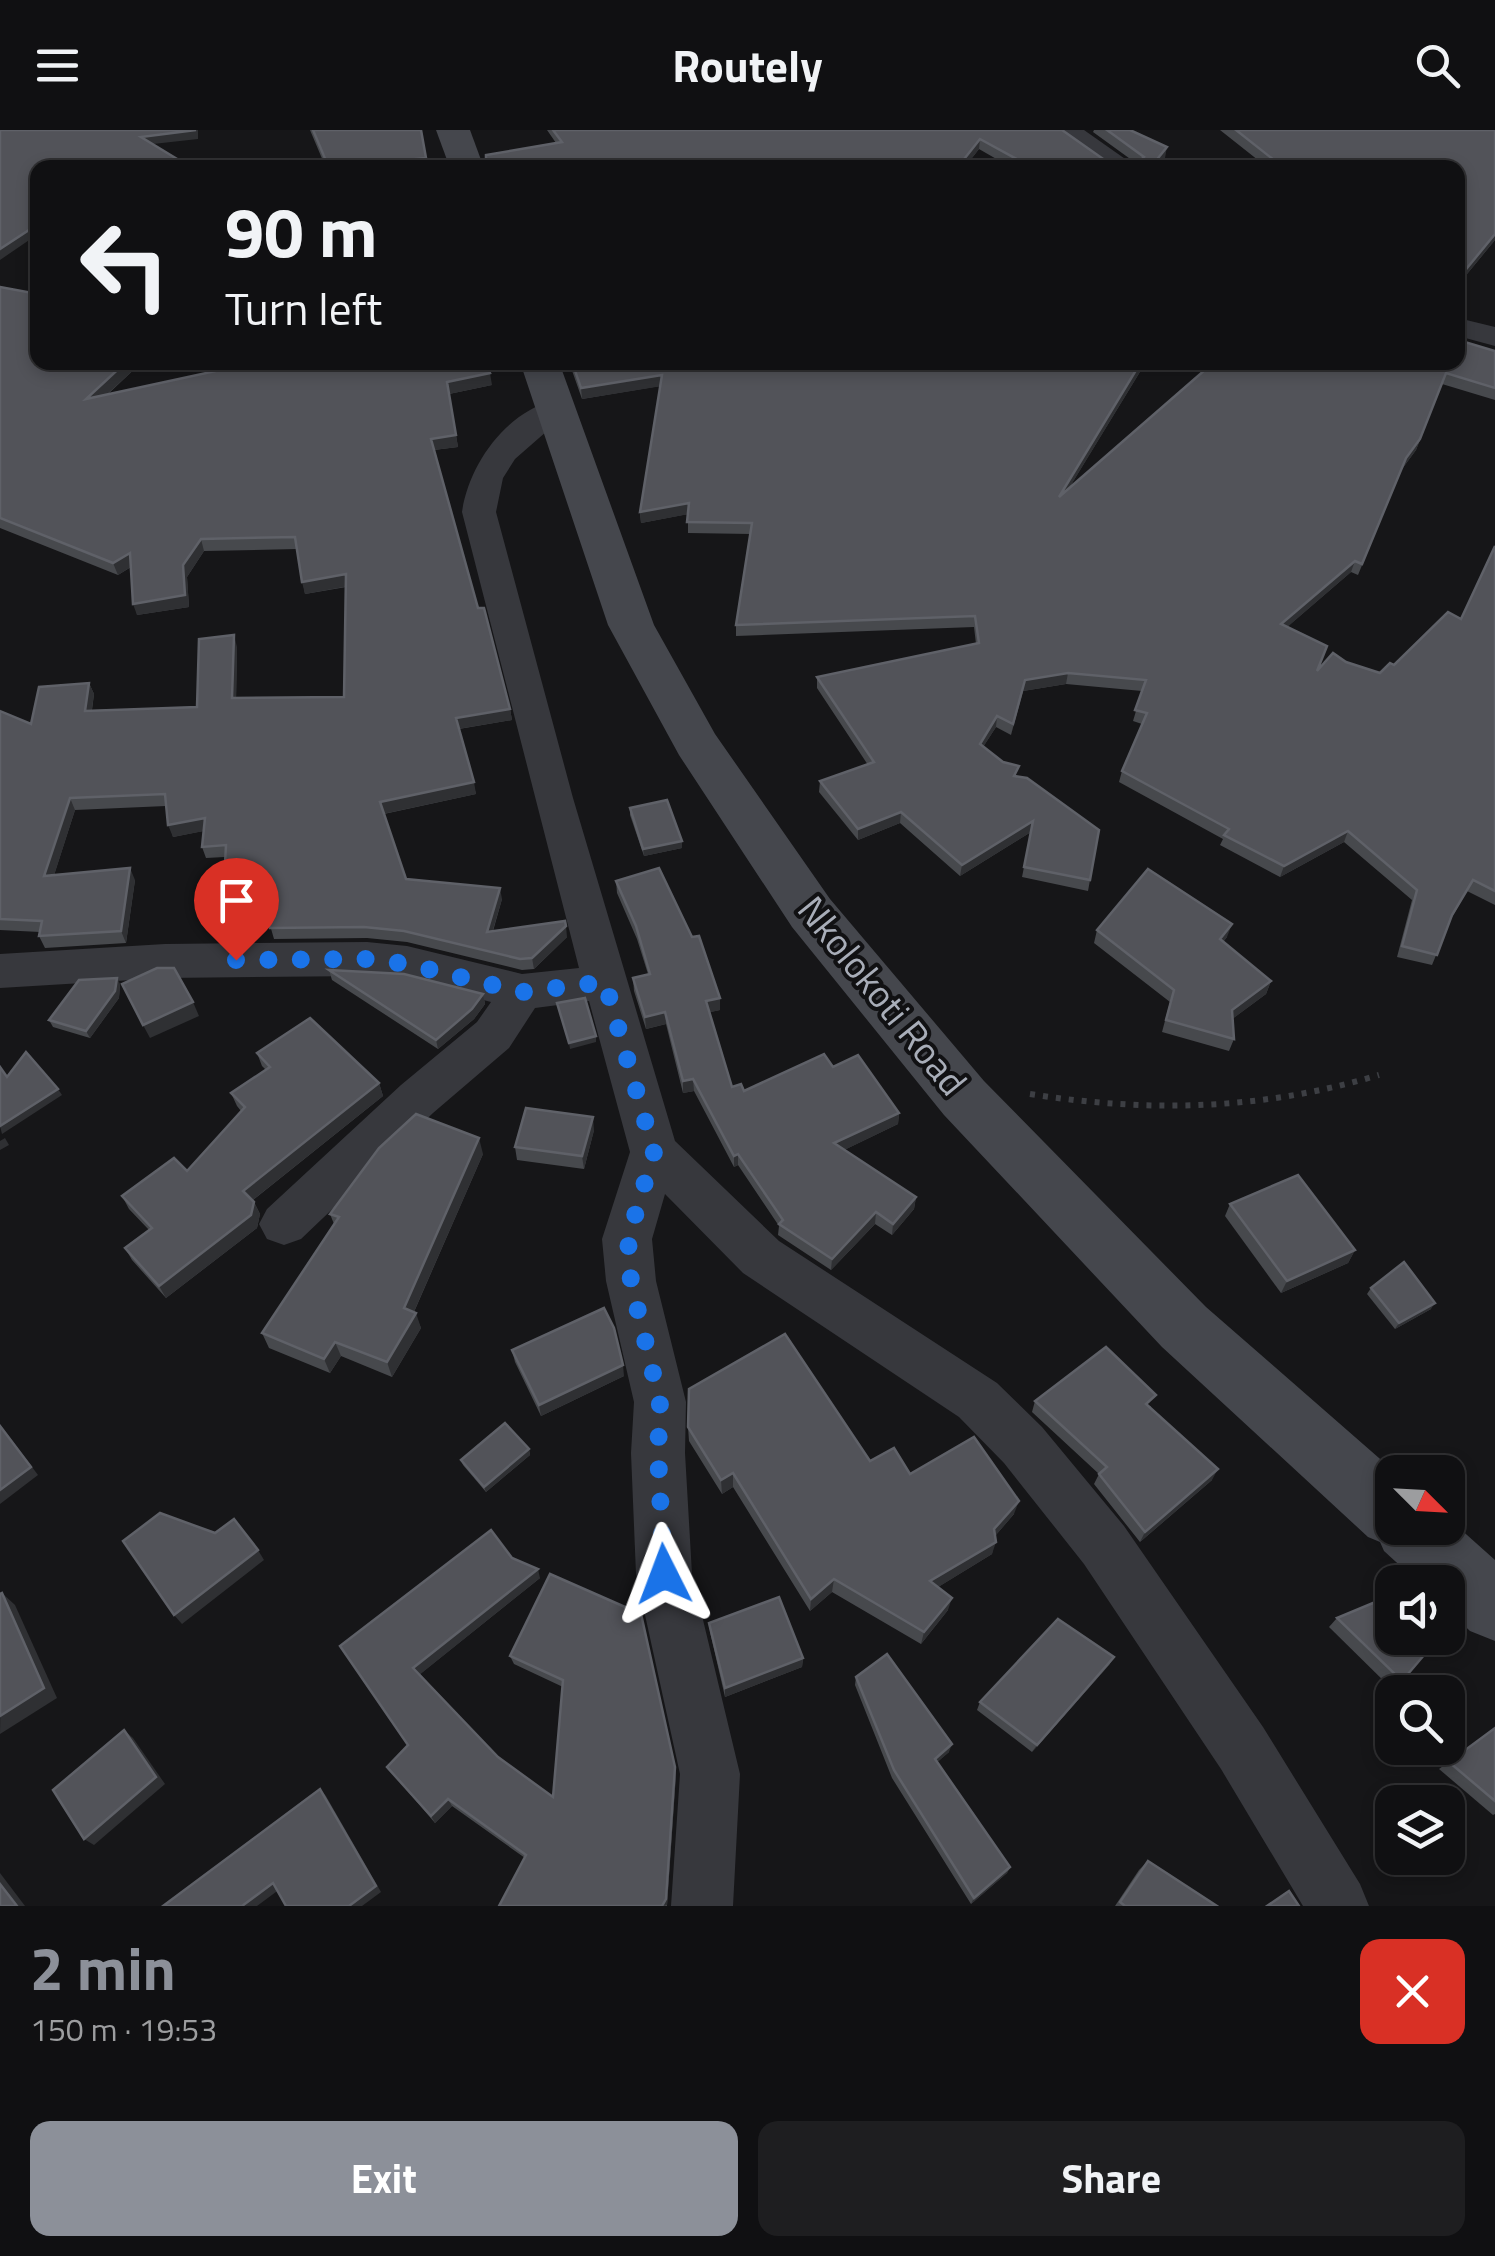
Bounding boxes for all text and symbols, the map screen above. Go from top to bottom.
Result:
text: Routely [672,31,823,99]
icon: menu [30,38,85,93]
icon: search [1410,38,1465,93]
text: 90 m [225,178,378,284]
icon: left [60,200,190,330]
text: Turn left [225,274,382,342]
pin [194,858,279,961]
icon: arrive [209,873,264,928]
street label: Nkolokoti Road [784,883,982,1108]
north arrow [1375,1455,1465,1545]
map controls [1375,1455,1465,1875]
position arrow [612,1522,716,1626]
button: sound [1375,1565,1465,1655]
button: search [1375,1675,1465,1765]
button: layers [1375,1785,1465,1875]
text: 2 min [30,1922,176,2013]
button: close [1360,1939,1465,2044]
text: 150 m · 19:53 [30,2005,217,2053]
button: Exit [30,2121,738,2236]
button: Share [758,2121,1465,2236]

